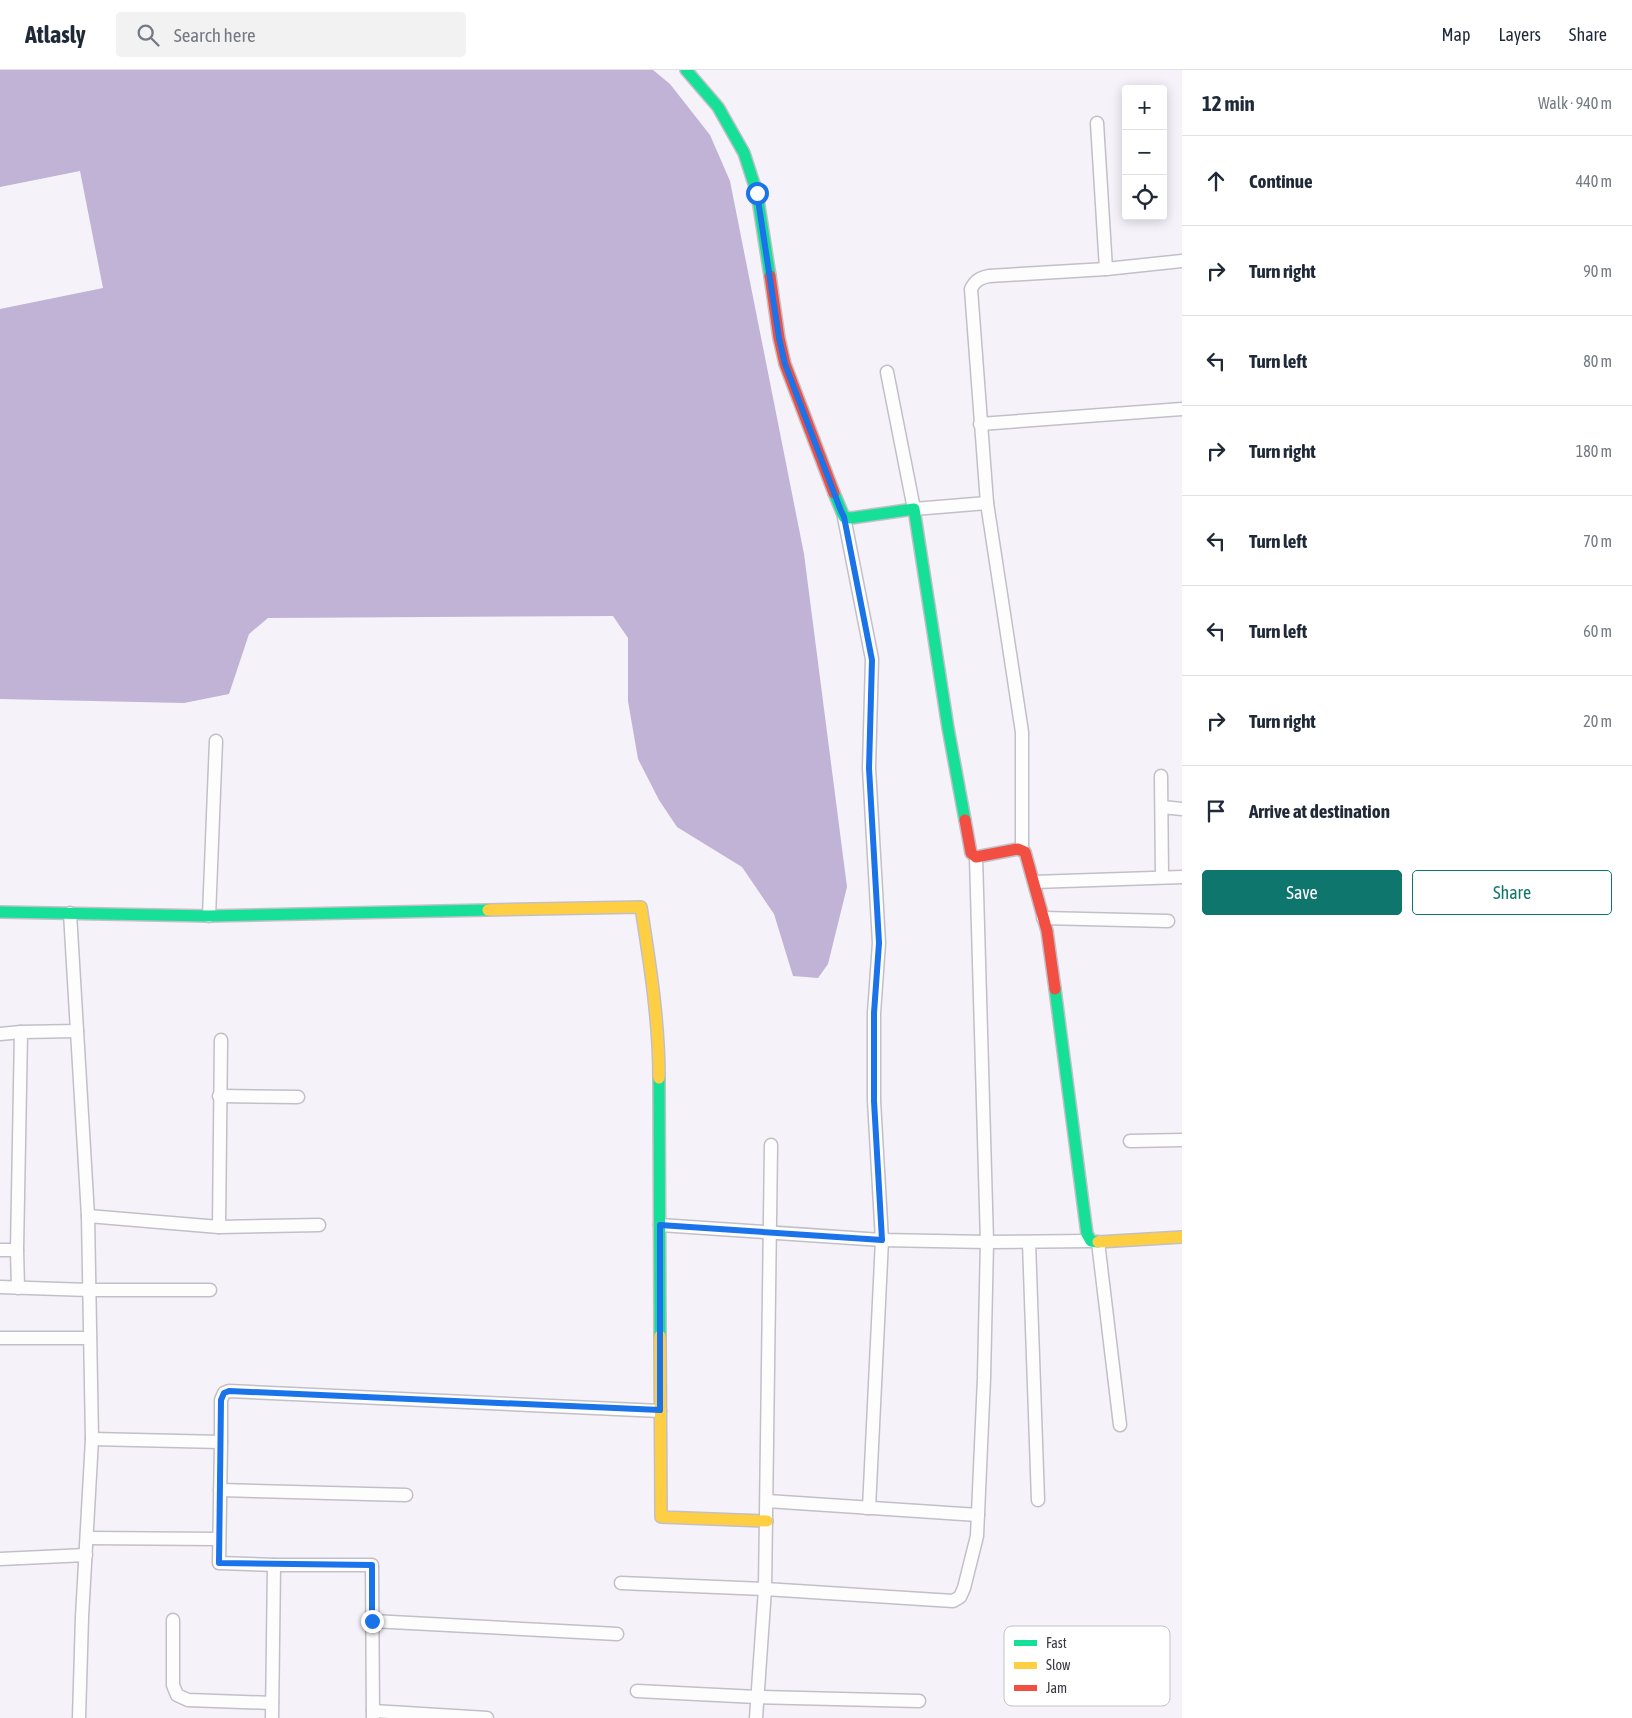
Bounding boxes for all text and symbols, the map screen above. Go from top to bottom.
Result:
search box [116,12,466,57]
text: Atlasly [25,21,86,48]
icon: search [134,21,162,49]
text: Search here [174,24,256,46]
text: Map [1441,24,1470,45]
text: Layers [1498,24,1541,45]
text: Share [1569,24,1607,45]
map controls [1122,85,1167,220]
button: + [1122,85,1167,130]
text: 12 min [1202,91,1255,115]
text: Walk · 940 m [1538,94,1612,112]
button: − [1122,130,1167,175]
icon: ahead [1202,167,1230,195]
text: Continue [1249,170,1313,192]
text: 440 m [1576,172,1612,190]
button: locate [1122,175,1167,220]
route start [746,182,769,205]
icon: right [1202,257,1230,285]
text: Turn right [1249,260,1316,282]
text: 90 m [1583,262,1612,280]
icon: left [1202,347,1230,375]
text: Turn left [1249,350,1307,372]
text: 80 m [1583,352,1612,370]
icon: right [1202,437,1230,465]
text: Turn right [1249,440,1316,462]
text: 180 m [1576,442,1612,460]
icon: left [1202,527,1230,555]
text: Turn left [1249,530,1307,552]
text: 70 m [1583,532,1612,550]
icon: left [1202,617,1230,645]
text: Turn left [1249,620,1307,642]
text: 60 m [1583,622,1612,640]
icon: right [1202,707,1230,735]
text: Turn right [1249,710,1316,732]
text: 20 m [1583,712,1612,730]
icon: arrive [1202,797,1230,825]
text: Arrive at destination [1249,800,1390,822]
button: Save [1202,870,1402,915]
button: Share [1412,870,1612,915]
route end [361,1610,384,1633]
legend [1004,1626,1170,1706]
text: Fast [1046,1635,1067,1651]
text: Slow [1046,1657,1071,1673]
text: Jam [1046,1680,1067,1696]

